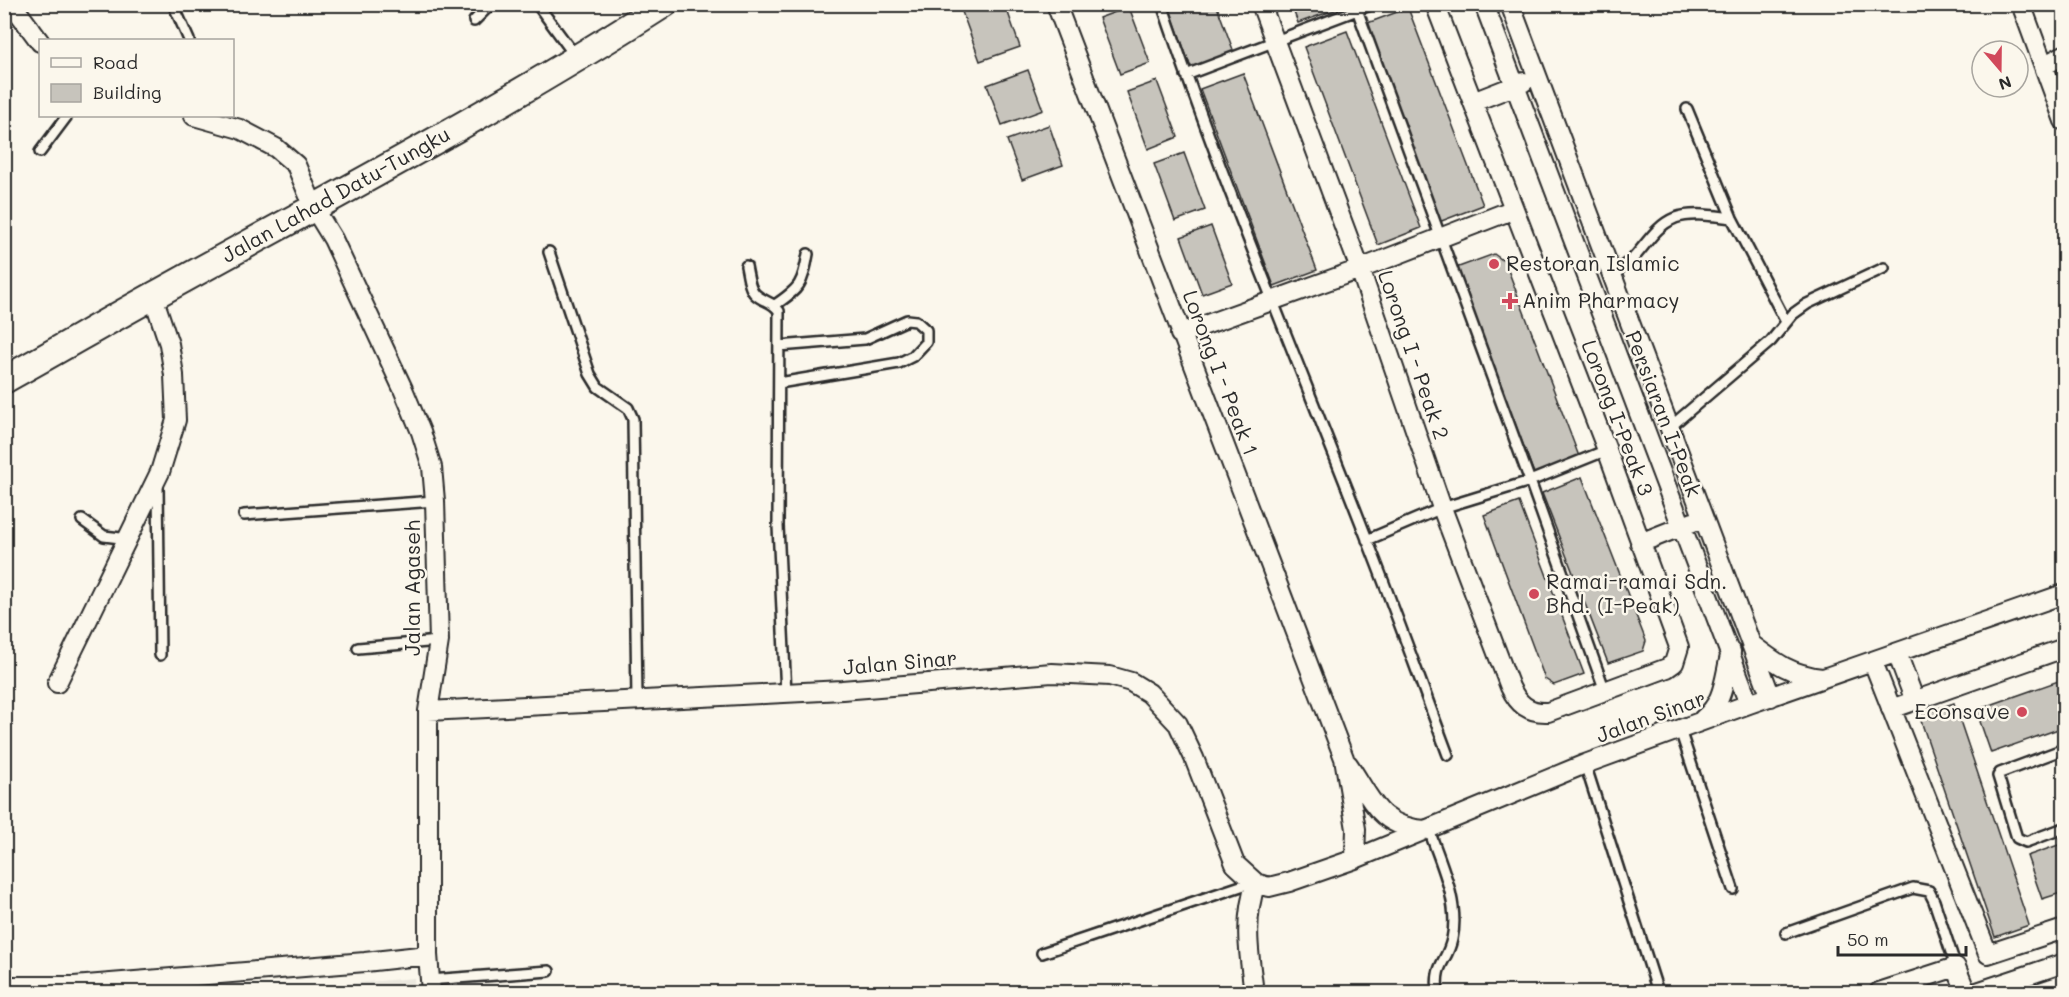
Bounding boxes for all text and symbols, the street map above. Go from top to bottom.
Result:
legend [39,39,234,117]
north arrow [1970,39,2030,99]
text: Road [93,50,138,74]
text: N [1996,72,2015,96]
text: Building [93,80,161,104]
street label: Jalan Lahad Datu-Tungku [216,120,454,268]
place label: Restoran Islamic [1506,249,1680,276]
marker: Restoran Islamic [1487,257,1501,271]
street label: Lorong I - Peak 2 [1373,266,1456,443]
street label: Lorong I - Peak 1 [1177,286,1265,459]
place label: Anim Pharmacy [1522,286,1679,313]
marker: Anim Pharmacy [1503,294,1517,308]
street label: Persiaran I-Peak [1620,326,1709,501]
street label: Lorong I-Peak 3 [1576,336,1660,499]
street label: Jalan Agaseh [398,520,425,656]
place label: Ramai-ramai Sdn. Bhd. (I-Peak) [1546,567,1727,618]
marker: Ramai-ramai Sdn. Bhd. (I-Peak) [1527,587,1541,601]
street label: Jalan Sinar [841,643,958,680]
street label: Jalan Sinar [1592,683,1709,748]
place label: Econsave [1914,697,2010,724]
marker: Econsave [2015,705,2029,719]
scale bar [1838,919,1966,957]
text: 50 m [1847,927,1889,951]

